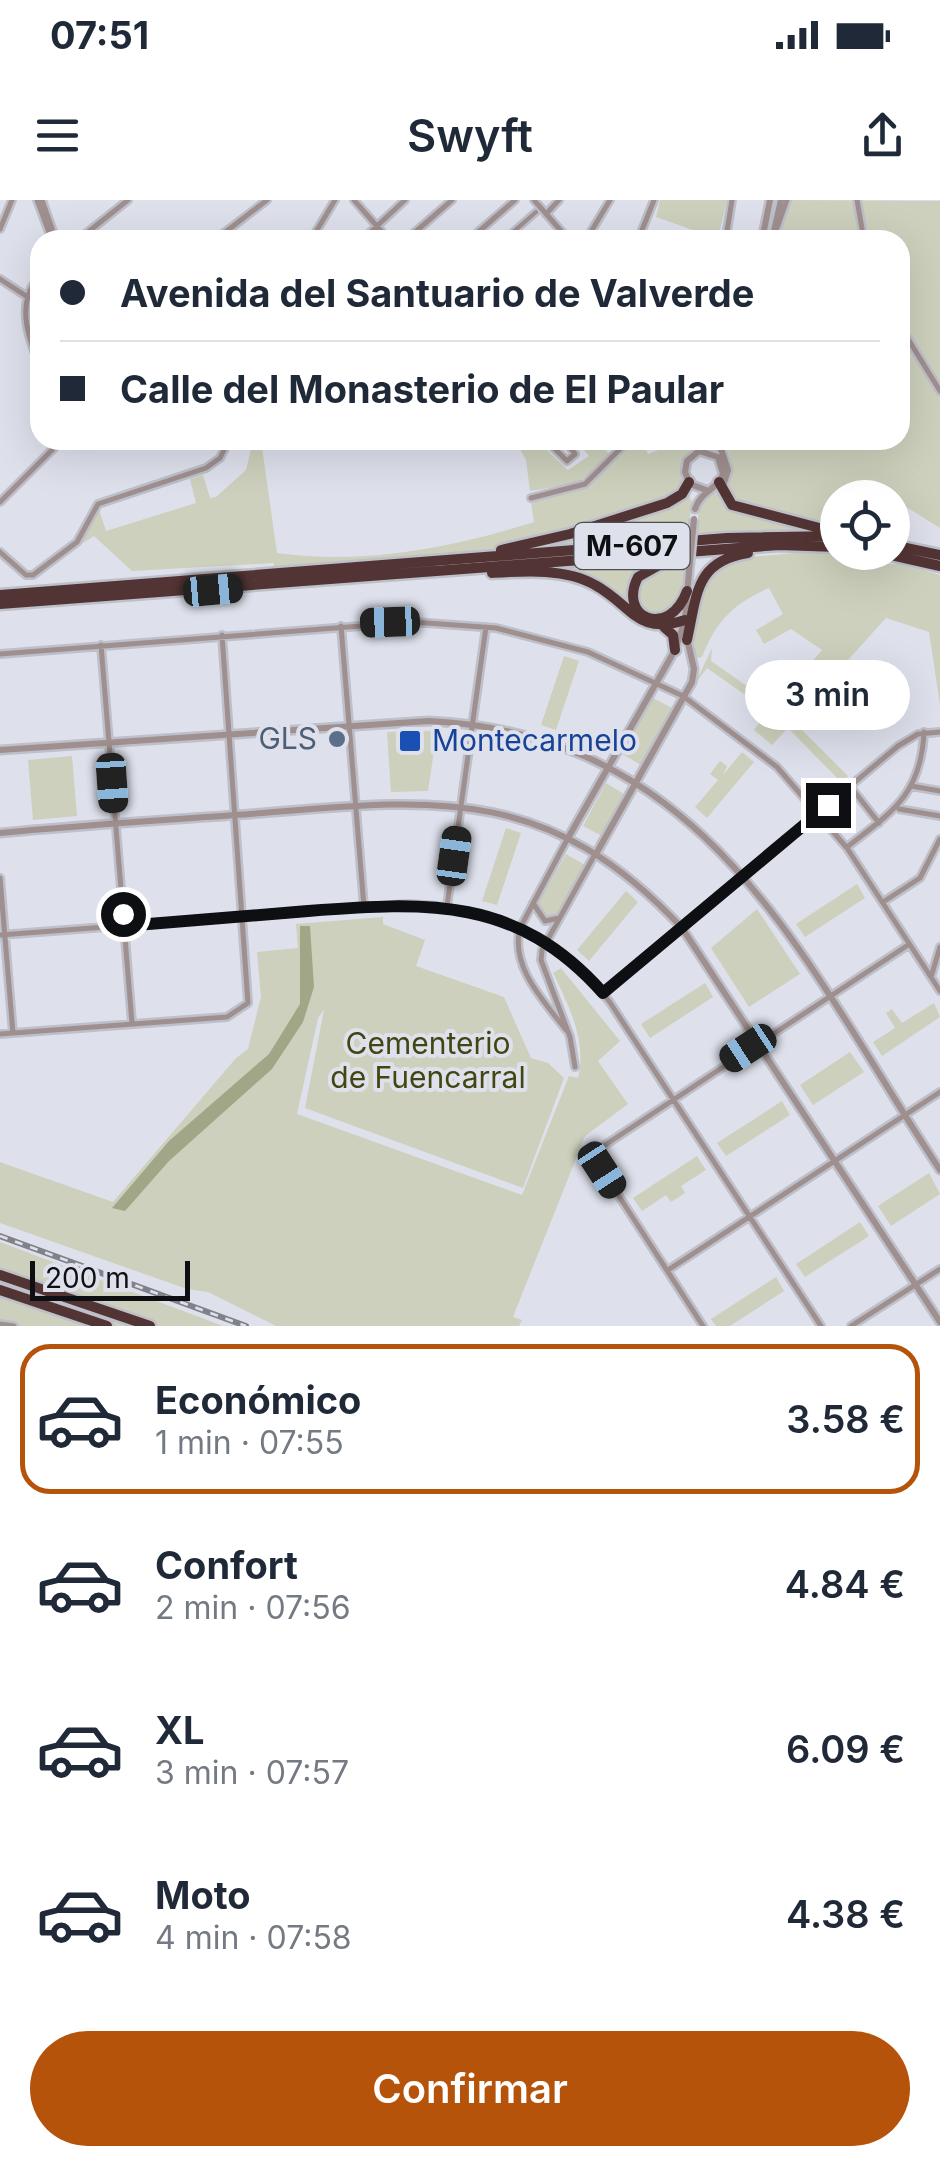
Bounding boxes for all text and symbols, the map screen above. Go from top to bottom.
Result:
text: 07:51 [50,12,149,58]
icon: menu [30,108,85,163]
text: Swyft [407,108,533,163]
icon: share [855,108,910,163]
text: Avenida del Santuario de Valverde [120,270,754,316]
text: Calle del Monasterio de El Paular [120,366,724,412]
map controls [820,480,910,570]
button: locate [820,480,910,570]
road number: M-607 [574,523,690,569]
car [182,572,244,608]
car [359,606,421,638]
callout: 3 min [746,660,910,730]
text: 3 min [785,675,870,714]
place label: GLS [258,720,317,756]
place label: Montecarmelo [432,722,637,758]
marker: GLS [326,728,348,750]
marker: Montecarmelo [397,728,423,754]
car [95,752,129,814]
route end [806,783,851,828]
car [435,824,473,888]
route start [101,892,146,937]
car [715,1019,781,1077]
park label: Cementerio de Fuencarral [330,1025,526,1095]
car [573,1137,631,1203]
scale bar [30,1256,190,1300]
text: 200 m [45,1261,130,1295]
icon: car [35,1374,125,1464]
text: Económico [155,1377,361,1423]
text: 3.58 € [786,1396,905,1442]
text: 1 min · 07:55 [155,1423,344,1462]
icon: car [35,1539,125,1629]
text: Confort [155,1542,298,1588]
text: 4.84 € [785,1561,905,1607]
text: 2 min · 07:56 [155,1588,351,1627]
icon: car [35,1704,125,1794]
text: XL [155,1707,205,1753]
text: 6.09 € [786,1726,905,1772]
text: 3 min · 07:57 [155,1753,349,1792]
icon: car [35,1869,125,1959]
text: Moto [155,1872,251,1918]
text: 4.38 € [786,1891,905,1937]
text: 4 min · 07:58 [155,1918,352,1957]
button: Confirmar [30,2031,910,2146]

